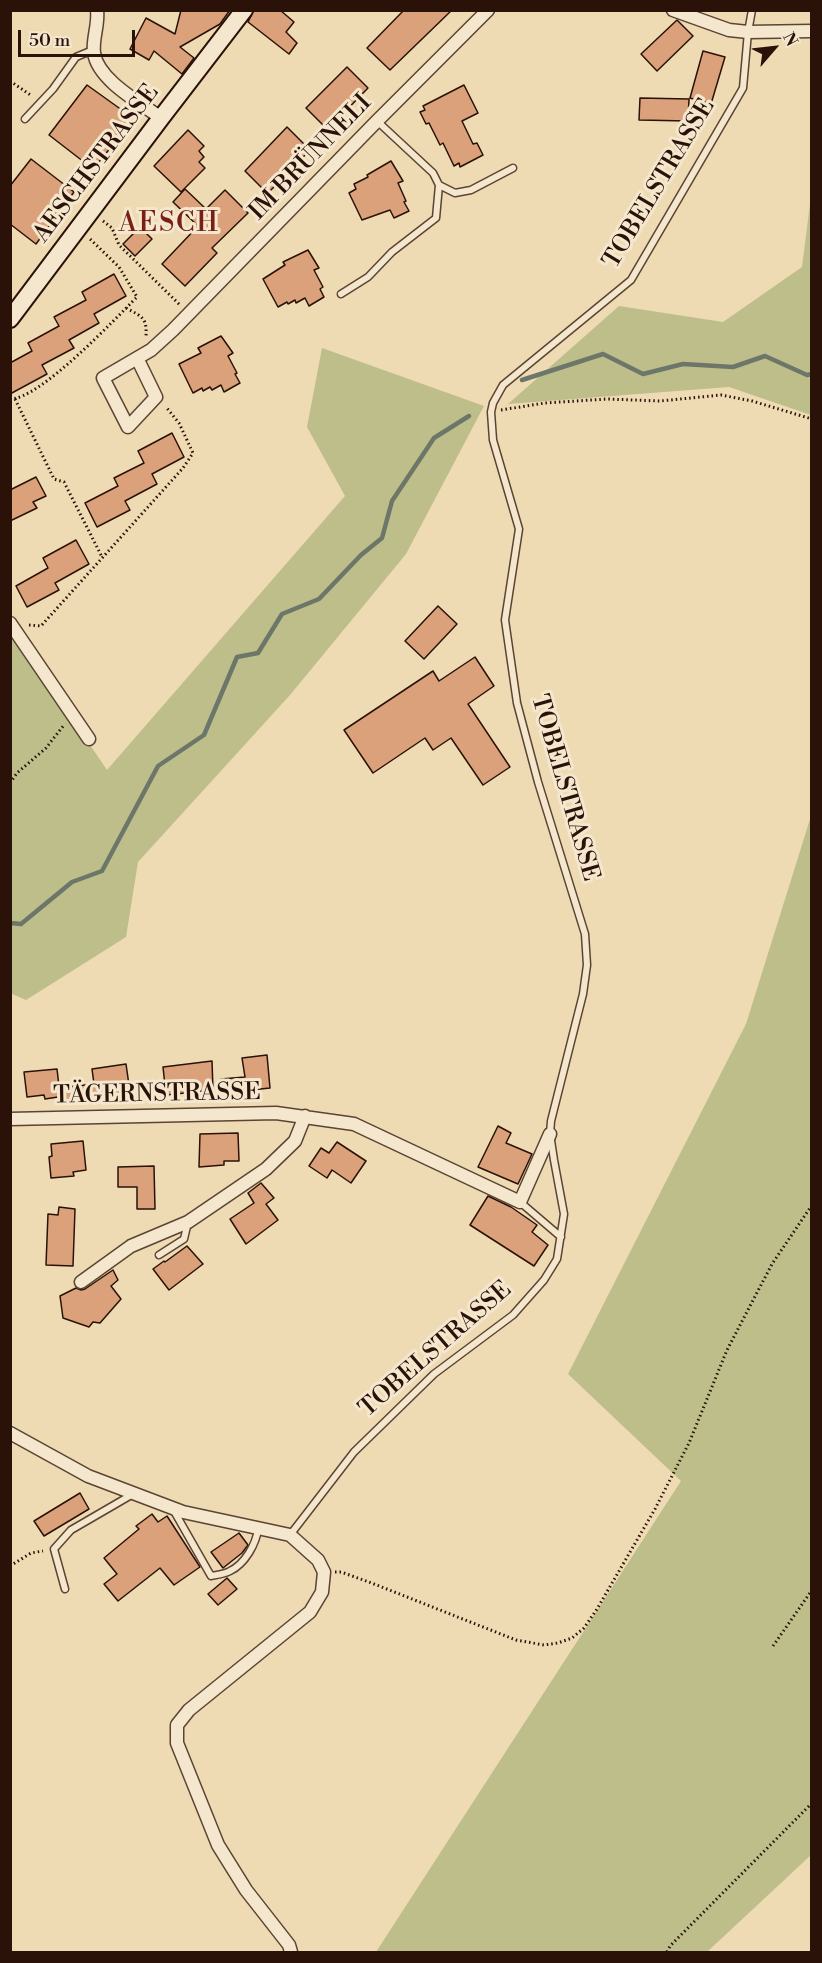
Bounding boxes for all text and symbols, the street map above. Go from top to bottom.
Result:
scale bar [21,18,138,56]
north arrow [744,18,804,78]
text: 50 m [29,29,70,52]
text: N [778,29,802,50]
street label: AESCHSTRASSE [28,79,166,249]
street label: IM BRÜNNELI [244,89,378,227]
street label: TOBELSTRASSE [598,94,722,274]
district label: AESCH [119,209,219,241]
street label: TOBELSTRASSE [524,692,604,884]
street label: TÄGERNSTRASSE [53,1079,261,1111]
street label: TOBELSTRASSE [354,1276,518,1424]

